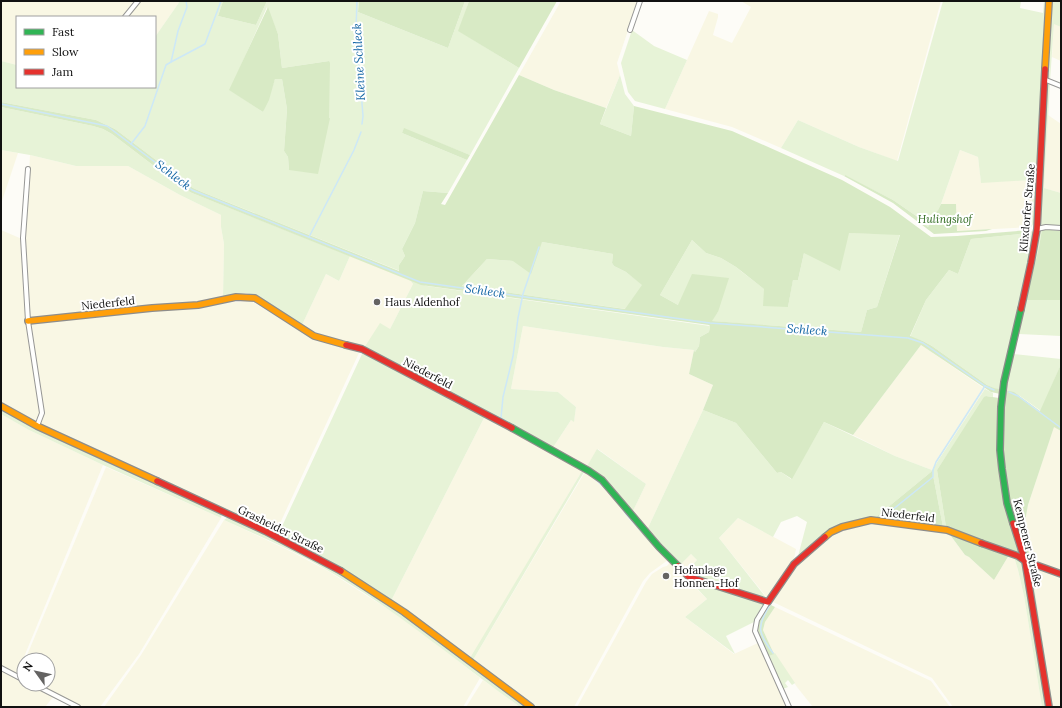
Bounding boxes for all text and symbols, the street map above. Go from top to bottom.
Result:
legend [16,16,156,88]
water label: Kleine Schleck [349,23,368,101]
text: Fast [52,24,75,39]
text: Slow [52,44,79,59]
text: Jam [51,64,73,79]
water label: Schleck [153,156,194,193]
street label: Klixdorfer Straße [1016,163,1038,253]
park label: Hulingshof [918,212,974,226]
water label: Schleck [464,280,506,301]
street label: Niederfeld [80,293,136,313]
place label: Haus Aldenhof [385,295,461,309]
marker: Haus Aldenhof [372,297,382,307]
water label: Schleck [786,321,828,338]
street label: Niederfeld [401,354,455,392]
street label: Kempener Straße [1010,498,1046,589]
street label: Grasheider Straße [236,502,326,556]
street label: Niederfeld [880,505,936,525]
place label: Hofanlage Honnen-Hof [674,563,740,590]
marker: Hofanlage Honnen-Hof [661,571,671,581]
north arrow [16,652,56,692]
text: N [19,659,36,674]

